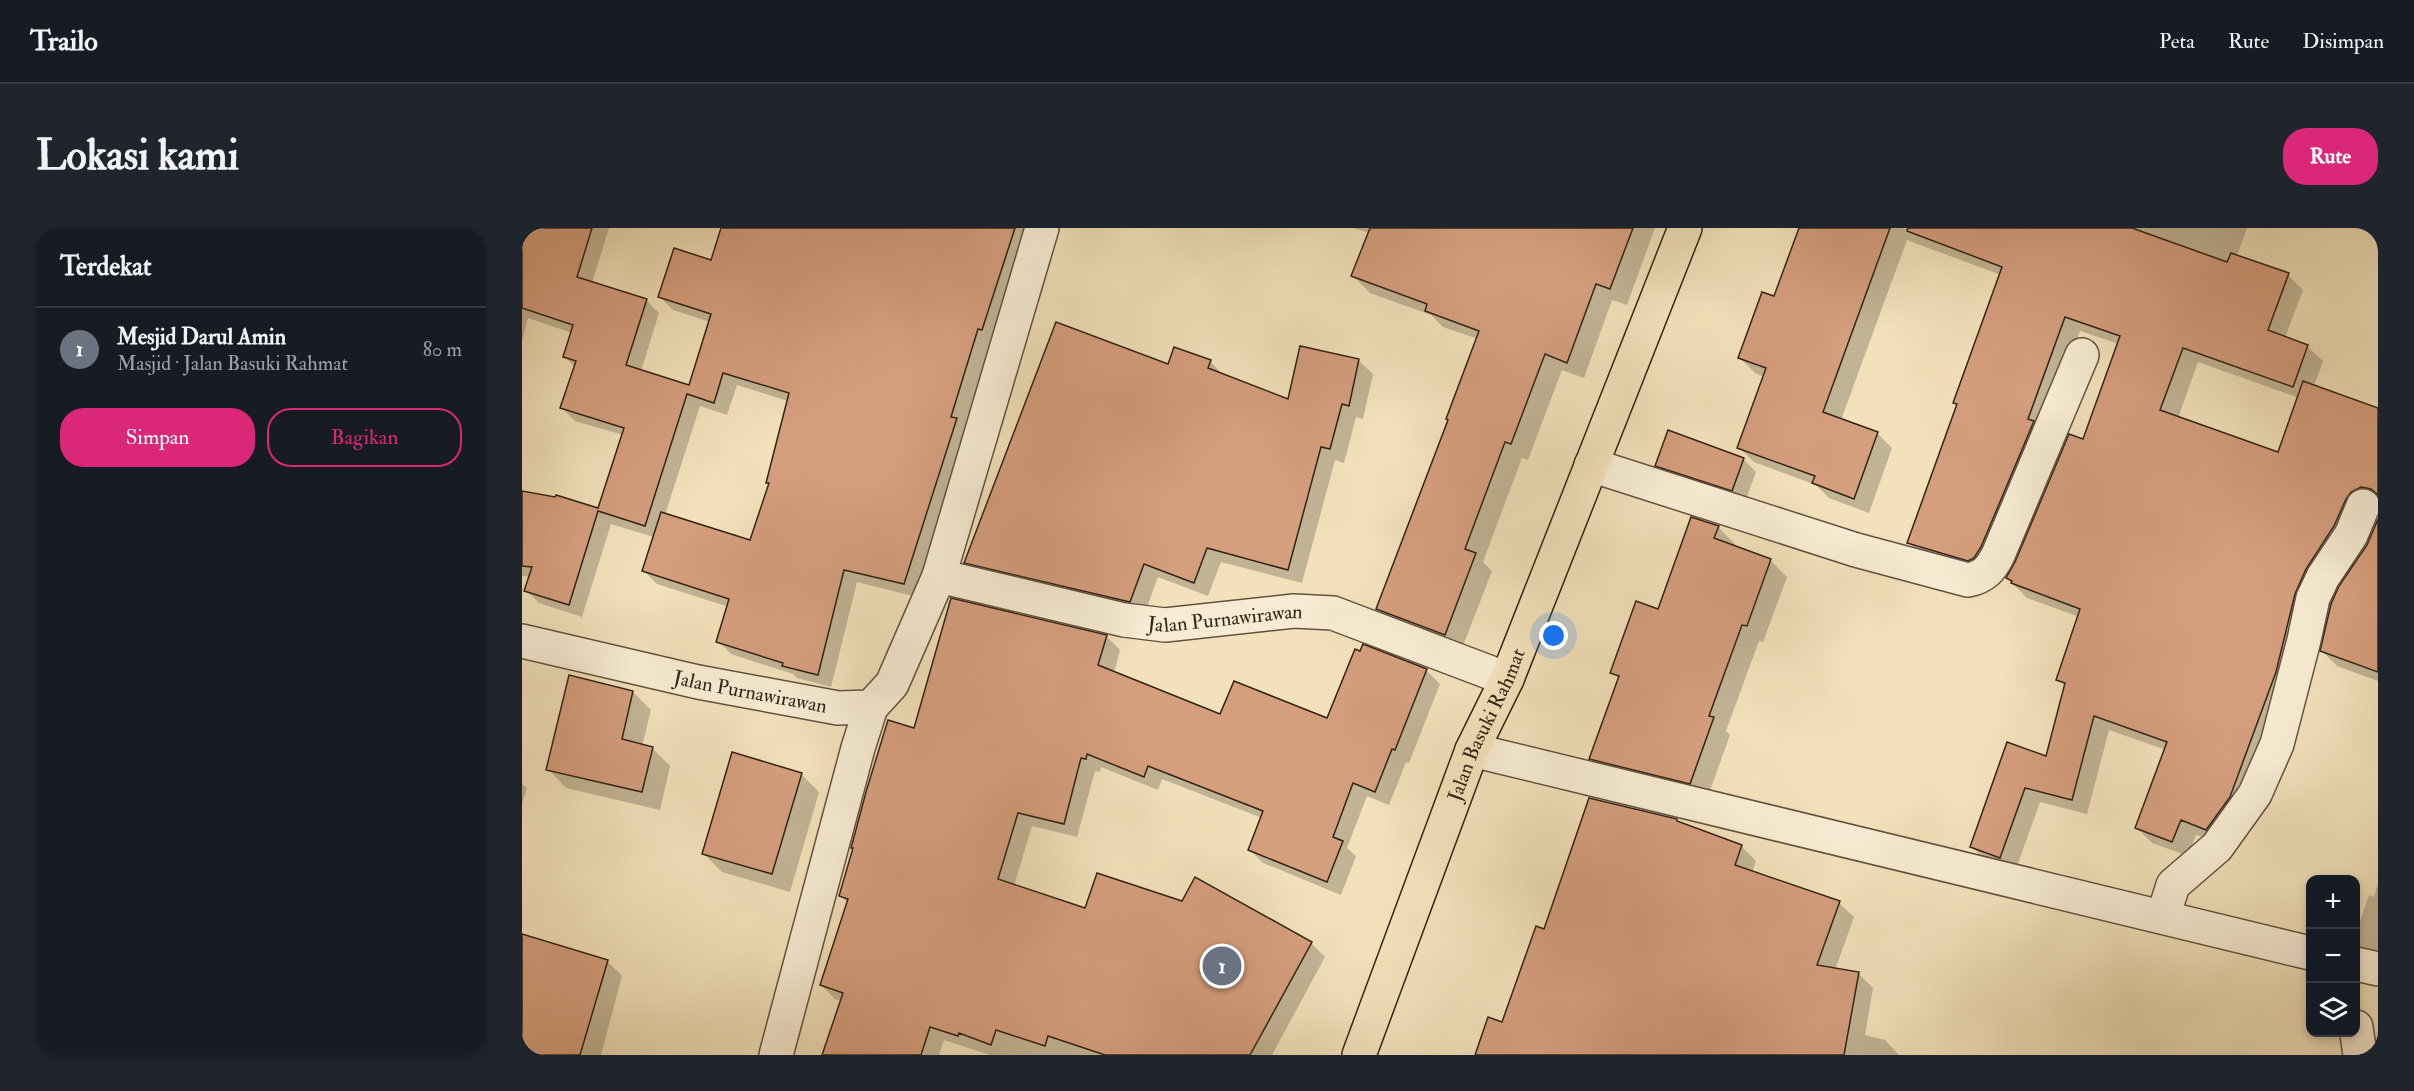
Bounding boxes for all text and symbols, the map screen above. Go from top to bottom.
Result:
text: Trailo [30,24,98,59]
text: Peta [2159,28,2195,55]
text: Rute [2228,28,2269,55]
text: Disimpan [2302,28,2384,55]
button: Rute [2283,128,2378,185]
text: Lokasi kami [36,130,239,182]
text: Terdekat [60,251,151,283]
text: Mesjid Darul Amin [117,323,286,351]
text: 1 [76,337,83,362]
text: 80 m [423,337,462,362]
text: Masjid · Jalan Basuki Rahmat [117,351,348,376]
button: Simpan [60,408,255,467]
button: Bagikan [267,408,462,467]
street label: Jalan Purnawirawan [1145,599,1303,638]
your location [1539,621,1568,650]
street label: Jalan Basuki Rahmat [1442,644,1531,806]
street label: Jalan Purnawirawan [670,665,829,719]
map controls [2306,875,2360,1037]
button: + [2306,875,2360,929]
button: − [2306,929,2360,983]
pin: 1 [1202,944,1242,988]
button: layers [2306,983,2360,1037]

